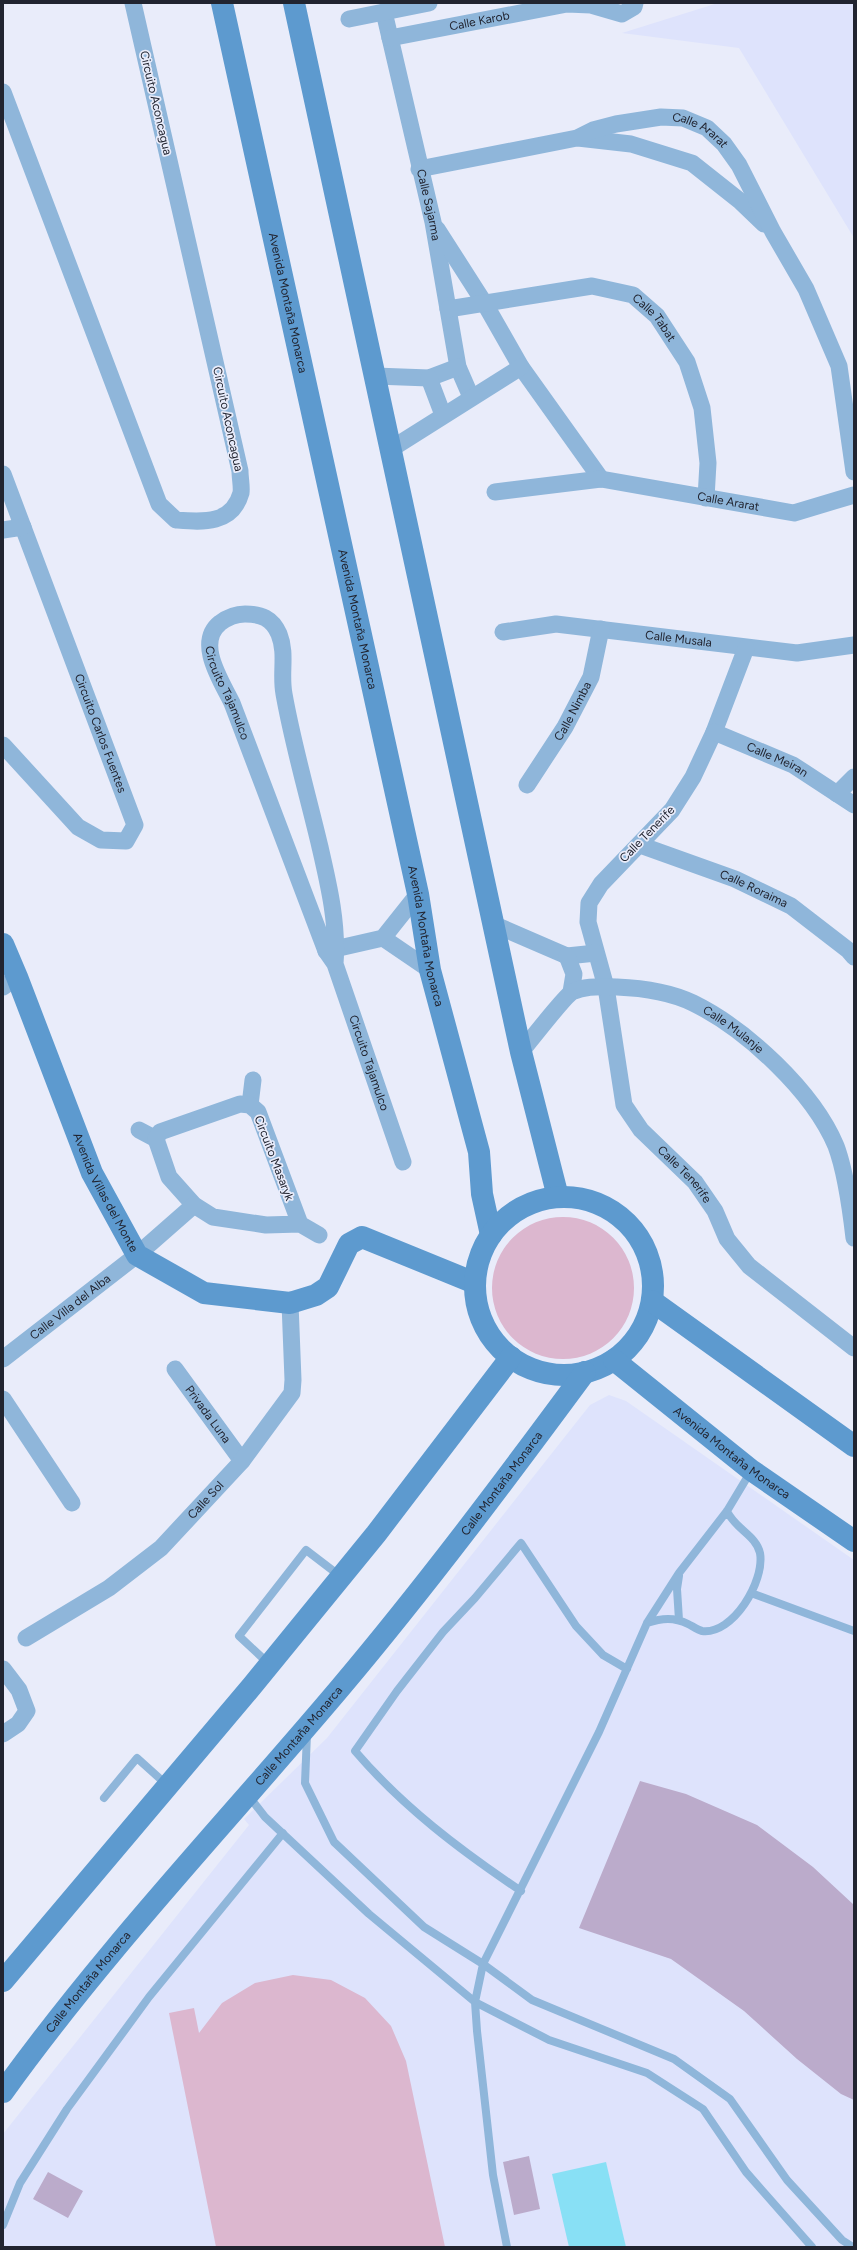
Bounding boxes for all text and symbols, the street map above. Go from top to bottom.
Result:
street label: Calle Karob [448,8,511,33]
street label: Circuito Aconcagua [137,50,175,156]
street label: Calle Ararat [672,111,732,151]
street label: Calle Sajarma [414,168,443,242]
street label: Avenida Montaña Monarca [266,231,310,374]
street label: Calle Tabat [630,291,679,344]
street label: Circuito Aconcagua [210,365,246,473]
street label: Calle Ararat [696,489,761,514]
street label: Avenida Montaña Monarca [335,548,380,691]
street label: Calle Musala [644,628,713,650]
street label: Circuito Tajamulco [203,645,252,742]
street label: Circuito Carlos Fuentes [72,672,129,795]
street label: Calle Nimba [551,679,594,743]
street label: Calle Meiran [745,739,811,780]
street label: Calle Tenerife [617,803,678,865]
street label: Avenida Montaña Monarca [405,864,446,1008]
street label: Calle Roraima [718,867,790,910]
street label: Calle Mulanje [700,1003,767,1056]
street label: Circuito Tajamulco [346,1013,392,1113]
street label: Circuito Masaryk [251,1113,297,1203]
street label: Avenida Villas del Monte [70,1131,141,1255]
street label: Calle Tenerife [655,1143,715,1206]
street label: Calle Villa del Alba [27,1271,113,1343]
street label: Privada Luna [182,1383,234,1446]
street label: Avenida Montaña Monarca [671,1404,793,1502]
street label: Calle Montaña Monarca [458,1429,545,1538]
street label: Calle Sol [185,1478,227,1522]
street label: Calle Montaña Monarca [252,1684,345,1788]
street label: Calle Montaña Monarca [43,1929,133,2036]

